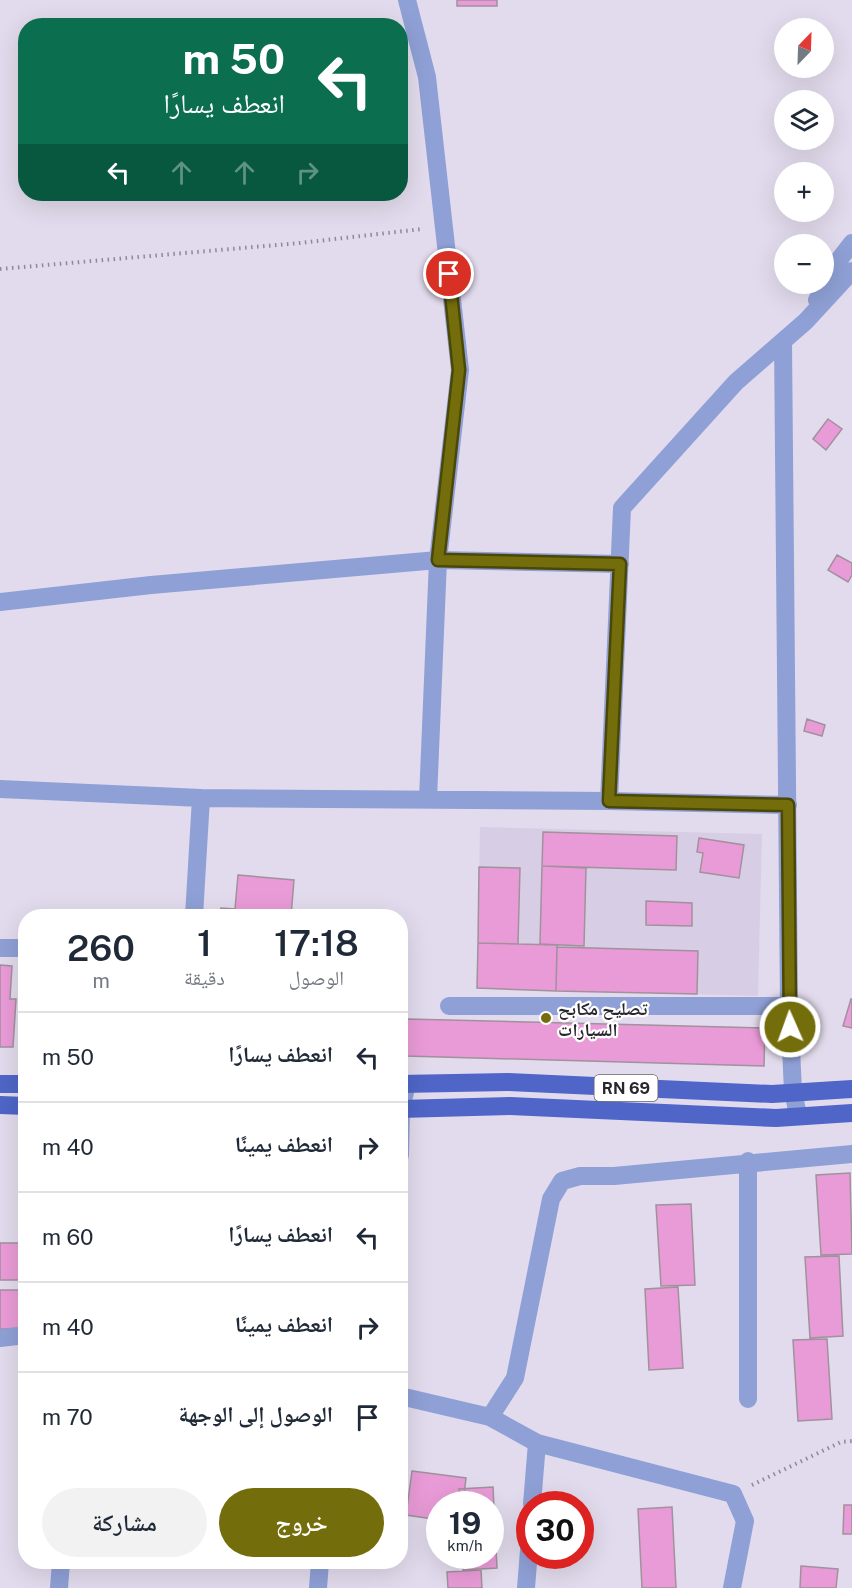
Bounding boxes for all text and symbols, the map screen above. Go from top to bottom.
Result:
north arrow [774,18,834,78]
map controls [774,18,834,294]
text: 50 m [182,34,285,83]
icon: left [306,42,384,120]
text: انعطف يسارًا [164,87,285,119]
button: layers [774,90,834,150]
icon: left [102,156,135,189]
icon: ahead [165,156,198,189]
icon: ahead [228,156,261,189]
icon: right [291,156,324,189]
button: + [774,162,834,222]
button: − [774,234,834,294]
pin [423,248,474,299]
icon: arrive [432,257,465,290]
text: 1 [197,922,212,964]
text: 17:18 [274,922,359,964]
text: 260 [67,927,135,969]
text: دقيقة [184,966,225,990]
text: الوصول [289,966,344,990]
text: m [92,969,110,993]
position arrow [758,995,822,1059]
place label: تصليح مكابح السيارات [558,998,648,1040]
marker: تصليح مكابح السيارات [539,1011,553,1025]
text: انعطف يسارًا [228,1041,333,1067]
icon: left [351,1041,384,1074]
text: 50 m [42,1044,94,1070]
road number: RN 69 [594,1075,658,1101]
text: انعطف يمينًا [235,1131,333,1157]
icon: right [351,1131,384,1164]
text: 40 m [42,1134,94,1160]
text: انعطف يسارًا [228,1221,333,1247]
icon: left [351,1221,384,1254]
text: 60 m [42,1224,93,1250]
text: انعطف يمينًا [235,1311,333,1337]
icon: right [351,1311,384,1344]
text: 40 m [42,1314,94,1340]
text: الوصول إلى الوجهة [178,1401,333,1427]
icon: arrive [351,1401,384,1434]
text: 70 m [42,1404,93,1430]
button: مشاركة [42,1488,207,1557]
button: خروج [219,1488,384,1557]
speed limit sign: 30 [516,1491,594,1569]
text: 19 [449,1505,481,1541]
text: km/h [447,1537,483,1554]

